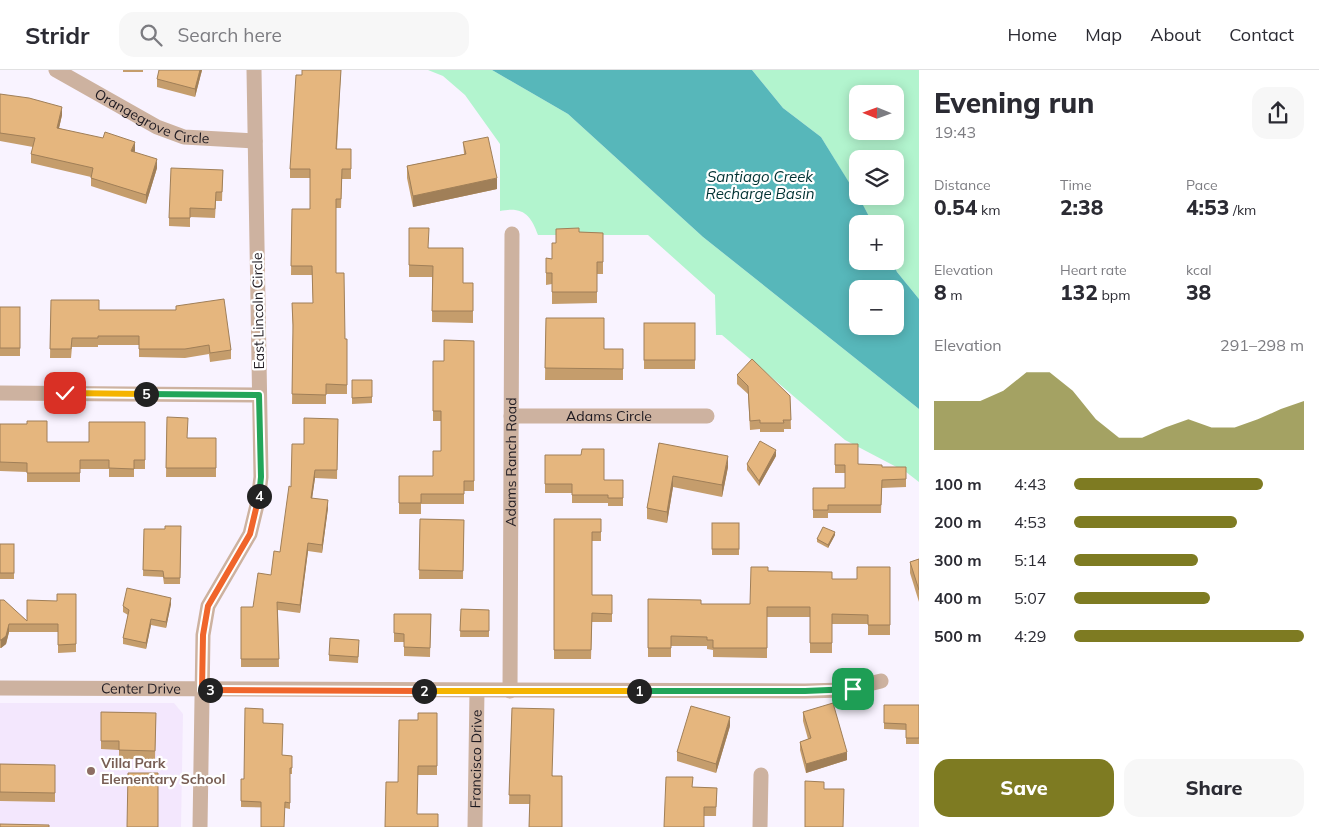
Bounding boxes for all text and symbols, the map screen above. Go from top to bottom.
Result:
search box [119,12,469,57]
text: Stridr [25,20,89,50]
icon: search [137,21,165,49]
text: Search here [177,23,282,47]
text: Home [1007,23,1057,46]
text: Map [1085,23,1122,46]
text: About [1150,23,1201,46]
text: Contact [1229,23,1294,46]
street label: Orangegrove Circle [91,85,210,147]
north arrow [849,85,904,140]
map controls [849,85,904,335]
text: Evening run [934,85,1094,120]
button: share [1252,87,1304,139]
text: 19:43 [934,122,976,142]
button: layers [849,150,904,205]
water label: Santiago Creek Recharge Basin [705,167,815,203]
text: Distance [934,176,991,194]
text: Time [1060,176,1092,194]
text: Pace [1186,176,1218,194]
text: 0.54 [934,194,977,220]
text: 2:38 [1060,194,1103,220]
text: 4:53 [1186,194,1229,220]
text: km [977,201,1000,219]
text: /km [1229,201,1256,219]
button: + [849,215,904,270]
street label: East Lincoln Circle [248,252,268,370]
text: Elevation [934,261,993,279]
text: Heart rate [1060,261,1127,279]
text: kcal [1186,261,1212,279]
text: 8 [934,279,947,305]
text: 132 [1060,279,1098,305]
text: 38 [1186,279,1211,305]
button: − [849,280,904,335]
text: m [947,286,963,304]
text: bpm [1098,286,1131,304]
text: Elevation [934,335,1002,355]
text: 291–298 m [1220,335,1304,355]
pin [44,372,86,414]
icon: check [51,379,79,407]
pin: 5 [134,382,158,406]
text: 5 [142,385,151,403]
street label: Adams Ranch Road [502,397,520,527]
street label: Adams Circle [566,407,652,425]
text: 100 m [934,474,982,494]
text: 4:43 [1014,474,1046,494]
pin: 4 [246,484,272,508]
text: 4 [255,487,264,505]
text: 200 m [934,512,982,532]
text: 4:53 [1014,512,1046,532]
text: 300 m [934,550,982,570]
text: 5:14 [1014,550,1046,570]
text: 400 m [934,588,982,608]
text: 5:07 [1014,588,1046,608]
text: 500 m [934,626,982,646]
text: 4:29 [1014,626,1046,646]
pin [832,668,874,710]
icon: arrive [839,675,867,703]
pin: 3 [198,678,222,702]
pin: 2 [412,678,436,704]
pin: 1 [626,678,652,704]
street label: Center Drive [101,679,181,698]
text: 3 [206,681,215,699]
text: 2 [420,682,429,700]
text: 1 [635,682,644,700]
street label: Francisco Drive [466,709,486,809]
place label: Villa Park Elementary School [100,754,225,788]
button: Save [934,759,1114,817]
button: Share [1124,759,1304,817]
marker: Villa Park Elementary School [85,765,97,777]

